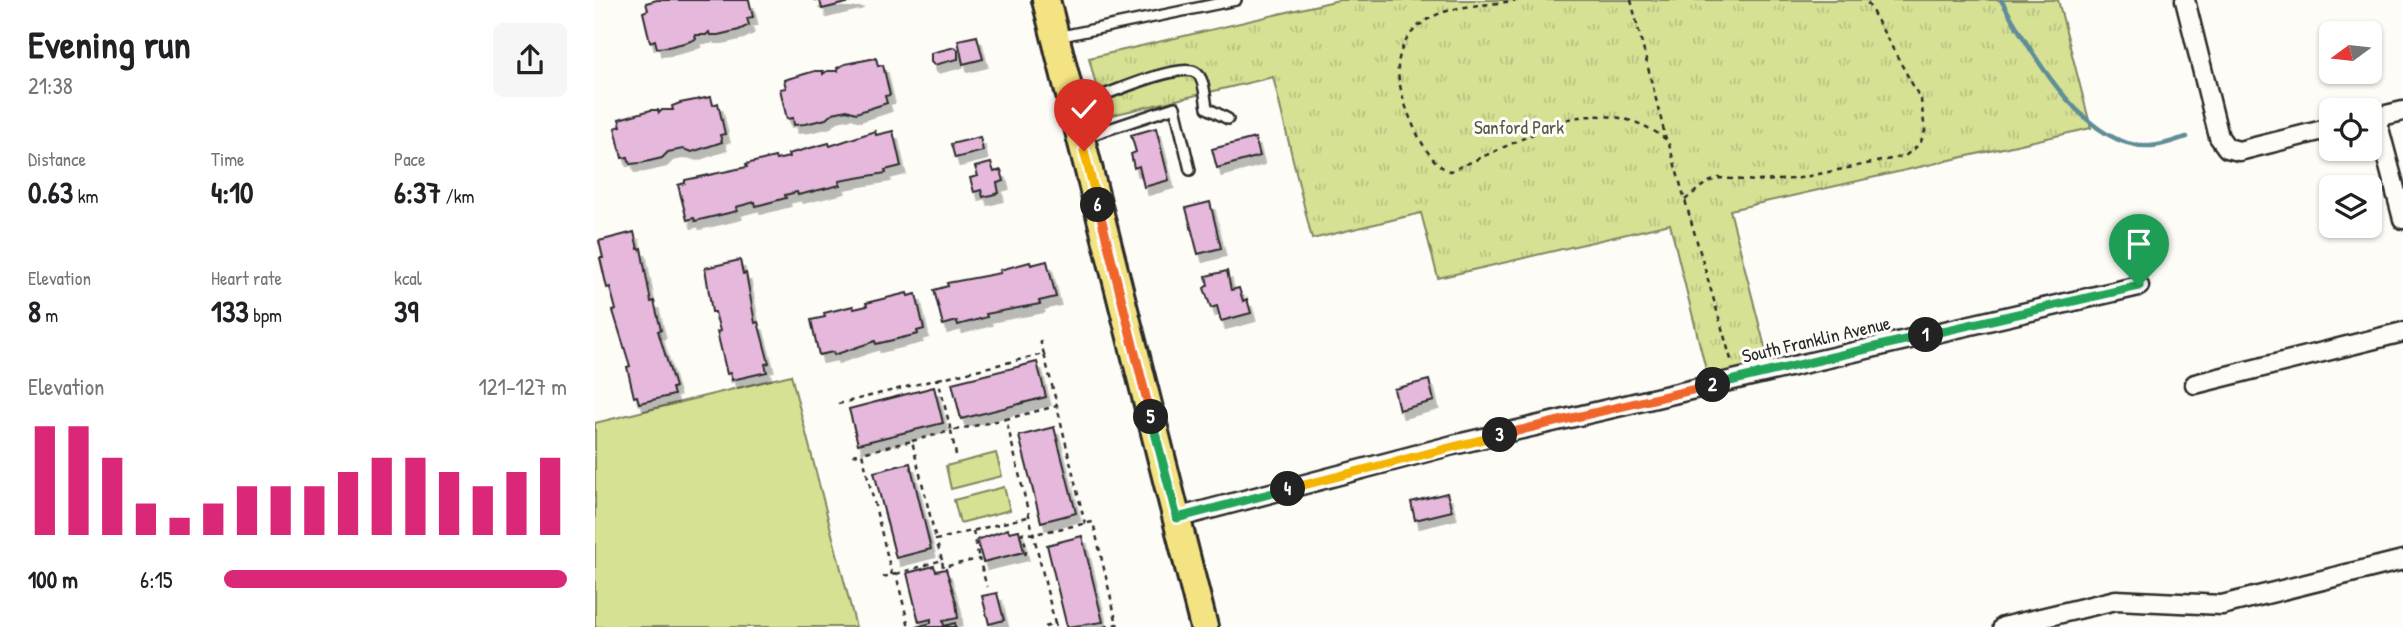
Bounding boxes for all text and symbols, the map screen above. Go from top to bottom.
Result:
text: Evening run [28,18,191,70]
north arrow [2319,21,2382,84]
map controls [2319,21,2382,238]
button: share [493,23,567,97]
text: 21:38 [28,70,73,101]
pin [1054,79,1114,151]
icon: check [1065,90,1103,128]
button: locate [2319,98,2382,161]
park label: Sanford Park [1474,114,1564,140]
text: Distance [28,146,86,172]
text: Time [211,146,245,172]
text: Pace [394,146,426,172]
text: 0.63 [28,172,73,212]
text: 4:10 [211,172,254,212]
text: 6:37 [394,172,441,212]
button: layers [2319,175,2382,238]
text: km [73,183,98,209]
text: /km [441,183,474,209]
pin: 6 [1081,188,1115,222]
text: 6 [1094,191,1101,217]
pin [2109,214,2169,286]
icon: arrive [2120,225,2158,263]
text: Elevation [28,265,91,291]
text: Heart rate [211,265,282,291]
text: kcal [394,265,422,291]
text: 8 [28,291,41,331]
text: 133 [211,291,249,331]
text: 39 [394,291,418,331]
text: m [41,302,58,328]
text: bpm [249,302,282,328]
street label: South Franklin Avenue [1739,309,1893,369]
pin: 1 [1909,318,1943,352]
text: 1 [1922,321,1929,347]
pin: 2 [1695,368,1731,402]
text: Elevation [28,371,104,402]
text: 121–127 m [478,371,567,402]
text: 2 [1708,371,1717,397]
pin: 5 [1133,400,1169,434]
text: 5 [1146,403,1155,429]
pin: 3 [1483,418,1517,452]
text: 3 [1495,421,1504,447]
pin: 4 [1271,472,1305,506]
text: 4 [1284,475,1291,501]
text: 100 m [28,564,78,595]
text: 6:15 [140,564,173,595]

